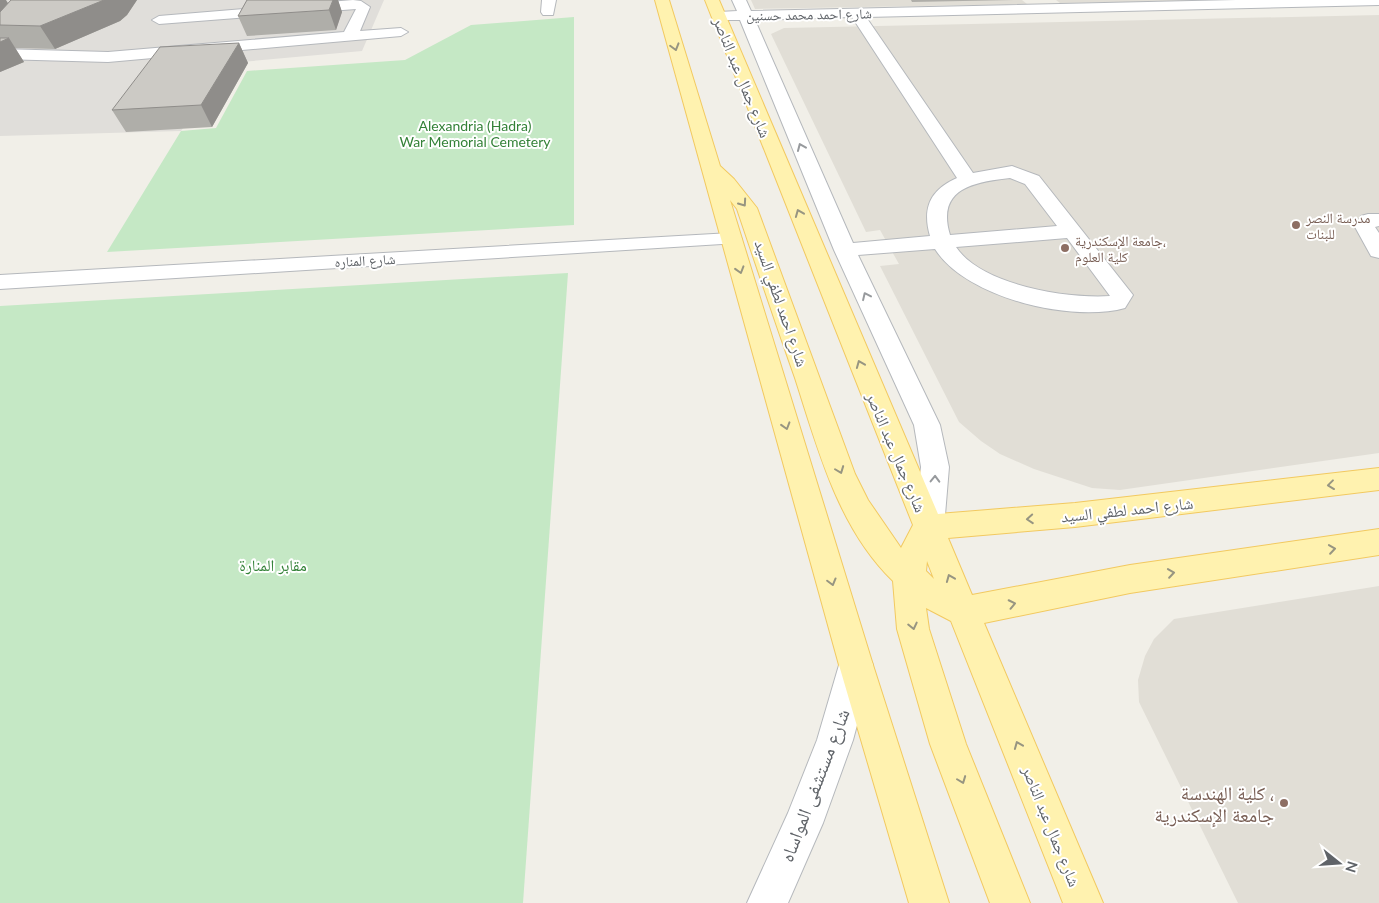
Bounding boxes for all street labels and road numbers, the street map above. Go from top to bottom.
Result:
street label: شارع احمد محمد حسنين [746,4,872,26]
street label: شارع جمال عبد الناصر [708,13,776,141]
street label: شارع احمد لطفي السيد [748,237,813,370]
street label: شارع المناره [334,250,396,272]
street label: شارع جمال عبد الناصر [861,388,931,516]
street label: شارع احمد لطفي السيد [1060,493,1194,529]
street label: شارع مستشفى المواساه [774,705,855,865]
street label: شارع جمال عبد الناصر [1017,762,1085,890]

